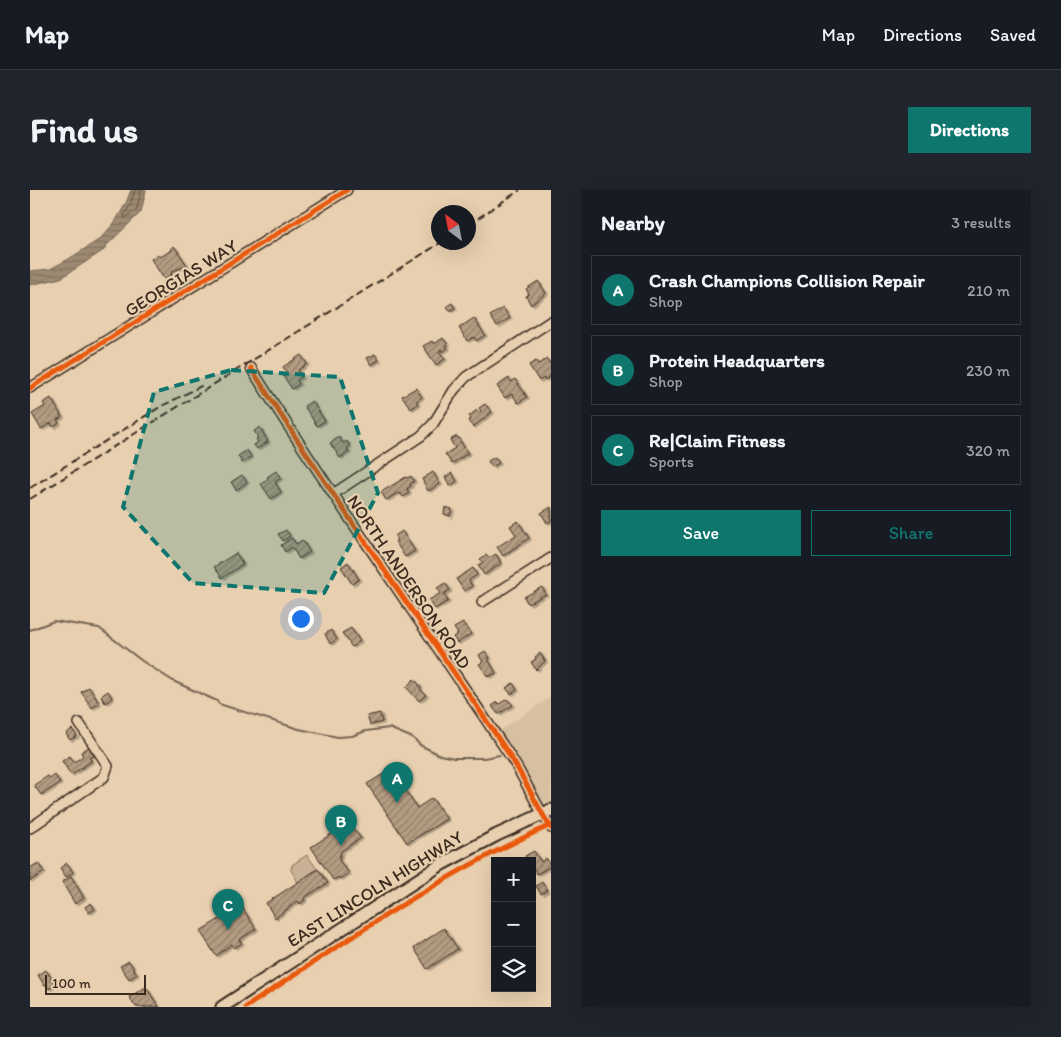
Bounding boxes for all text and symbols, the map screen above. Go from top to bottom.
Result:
text: Map [25,20,69,49]
text: Map [822,24,855,46]
text: Directions [883,24,962,46]
text: Saved [990,24,1036,46]
button: Directions [908,107,1031,153]
text: Find us [30,109,138,151]
north arrow [431,205,476,250]
text: Nearby [601,210,665,235]
text: 3 results [951,213,1011,232]
street label: GEORGIAS WAY [121,234,242,321]
text: Crash Champions Collision Repair [649,269,925,292]
text: A [613,281,623,300]
text: 210 m [967,281,1010,300]
text: Shop [649,292,683,311]
text: Protein Headquarters [649,349,825,372]
text: B [613,361,623,380]
text: 230 m [966,361,1010,380]
text: Shop [649,372,683,391]
text: Re|Claim Fitness [649,429,785,452]
text: C [613,441,623,460]
text: 320 m [966,441,1010,460]
text: Sports [649,452,694,471]
street label: NORTH ANDERSON ROAD [342,491,476,673]
button: Save [601,510,801,556]
button: Share [811,510,1011,556]
your location [288,606,314,632]
pin: A [381,762,413,803]
pin: B [325,805,357,846]
street label: EAST LINCOLN HIGHWAY [283,826,467,952]
map controls [491,857,536,992]
button: + [491,857,536,902]
pin: C [212,889,244,930]
button: − [491,902,536,947]
button: layers [491,947,536,992]
scale bar [45,972,146,995]
text: 100 m [52,975,91,992]

